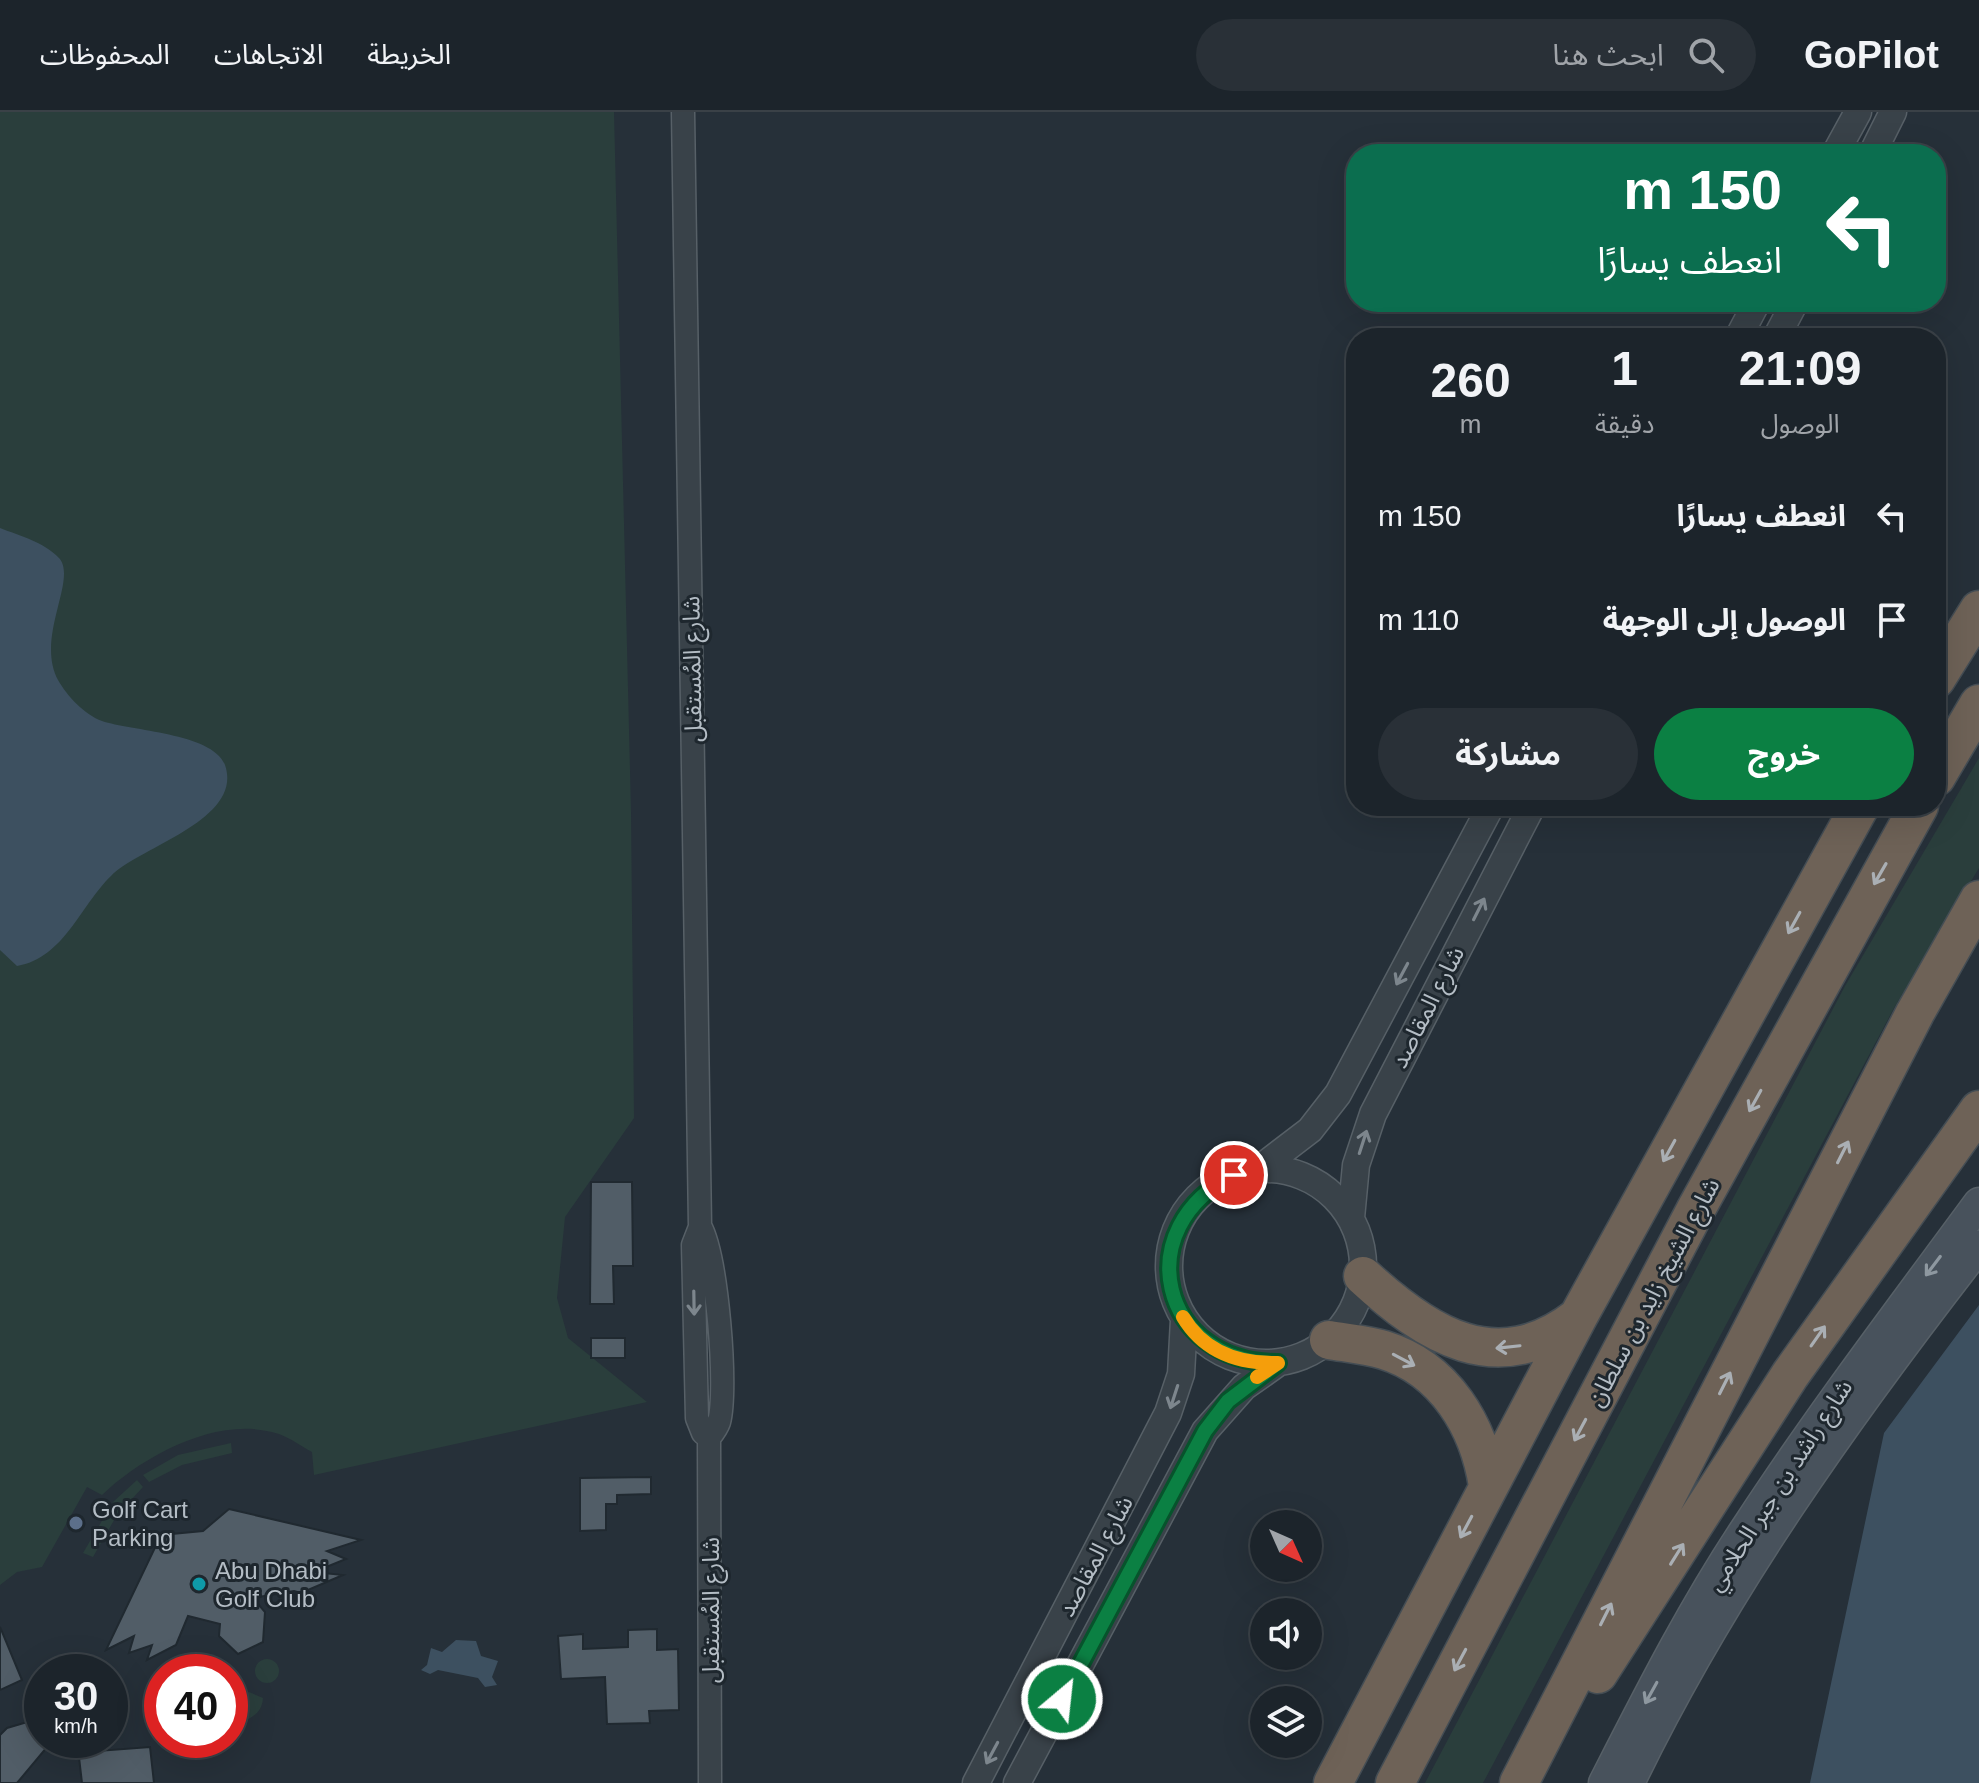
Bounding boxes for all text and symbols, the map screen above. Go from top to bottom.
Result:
search box [1196,19,1756,91]
icon: search [1684,33,1728,77]
text: GoPilot [1804,34,1939,76]
text: ابحث هنا [1552,38,1664,71]
text: المحفوظات [40,39,170,70]
text: الاتجاهات [214,39,323,70]
text: الخريطة [367,39,451,70]
text: 150 m [1623,158,1782,221]
icon: left [1810,176,1914,280]
text: انعطف يسارًا [1597,240,1782,281]
text: 1 [1611,342,1638,395]
text: 21:09 [1739,342,1862,395]
text: 260 [1431,354,1511,407]
text: m [1460,409,1481,439]
text: دقيقة [1595,409,1654,439]
text: الوصول [1761,409,1840,439]
icon: left [1870,494,1914,538]
text: 150 m [1378,499,1461,532]
text: انعطف يسارًا [1677,499,1846,532]
street label: شارع المُستقبل [677,596,711,742]
icon: arrive [1870,598,1914,642]
text: 110 m [1378,603,1459,636]
text: الوصول إلى الوجهة [1603,603,1846,636]
button: مشاركة [1378,708,1638,800]
button: خروج [1654,708,1914,800]
one-way arrow [1872,861,1887,885]
one-way arrow [1471,898,1487,921]
one-way arrow [1786,910,1801,934]
street label: شارع المقاصد [1385,942,1473,1074]
one-way arrow [1394,962,1410,985]
one-way arrow [1747,1089,1762,1113]
one-way arrow [1356,1129,1371,1155]
one-way arrow [1661,1138,1677,1162]
one-way arrow [1836,1140,1852,1164]
pin [1200,1141,1268,1209]
icon: arrive [1212,1153,1256,1197]
street label: شارع الشيخ زايد بن سلطان [1581,1173,1728,1413]
one-way arrow [1924,1254,1941,1276]
one-way arrow [687,1289,702,1316]
one-way arrow [1810,1325,1826,1347]
one-way arrow [1495,1340,1522,1355]
one-way arrow [1392,1352,1416,1368]
one-way arrow [1717,1371,1733,1395]
street label: شارع راشد بن جبر الحلامي [1701,1374,1862,1599]
one-way arrow [1166,1384,1180,1409]
one-way arrow [1572,1417,1588,1441]
street label: شارع المقاصد [1052,1491,1142,1623]
place label: Golf Cart Parking [92,1496,188,1551]
north arrow [1250,1510,1322,1582]
map controls [1250,1510,1322,1758]
marker: Golf Cart Parking [67,1514,85,1532]
one-way arrow [1458,1515,1474,1539]
street label: شارع المُستقبل [697,1537,728,1683]
one-way arrow [1669,1543,1685,1566]
place label: Abu Dhabi Golf Club [215,1557,327,1612]
marker: Abu Dhabi Golf Club [190,1575,208,1593]
button: sound [1250,1598,1322,1670]
one-way arrow [1598,1603,1614,1626]
one-way arrow [1451,1648,1467,1671]
speed limit sign: 40 [144,1654,248,1758]
position arrow [1020,1657,1104,1741]
text: 30 [54,1674,98,1718]
one-way arrow [1643,1680,1659,1704]
button: layers [1250,1686,1322,1758]
text: km/h [54,1715,98,1737]
one-way arrow [984,1740,1000,1764]

